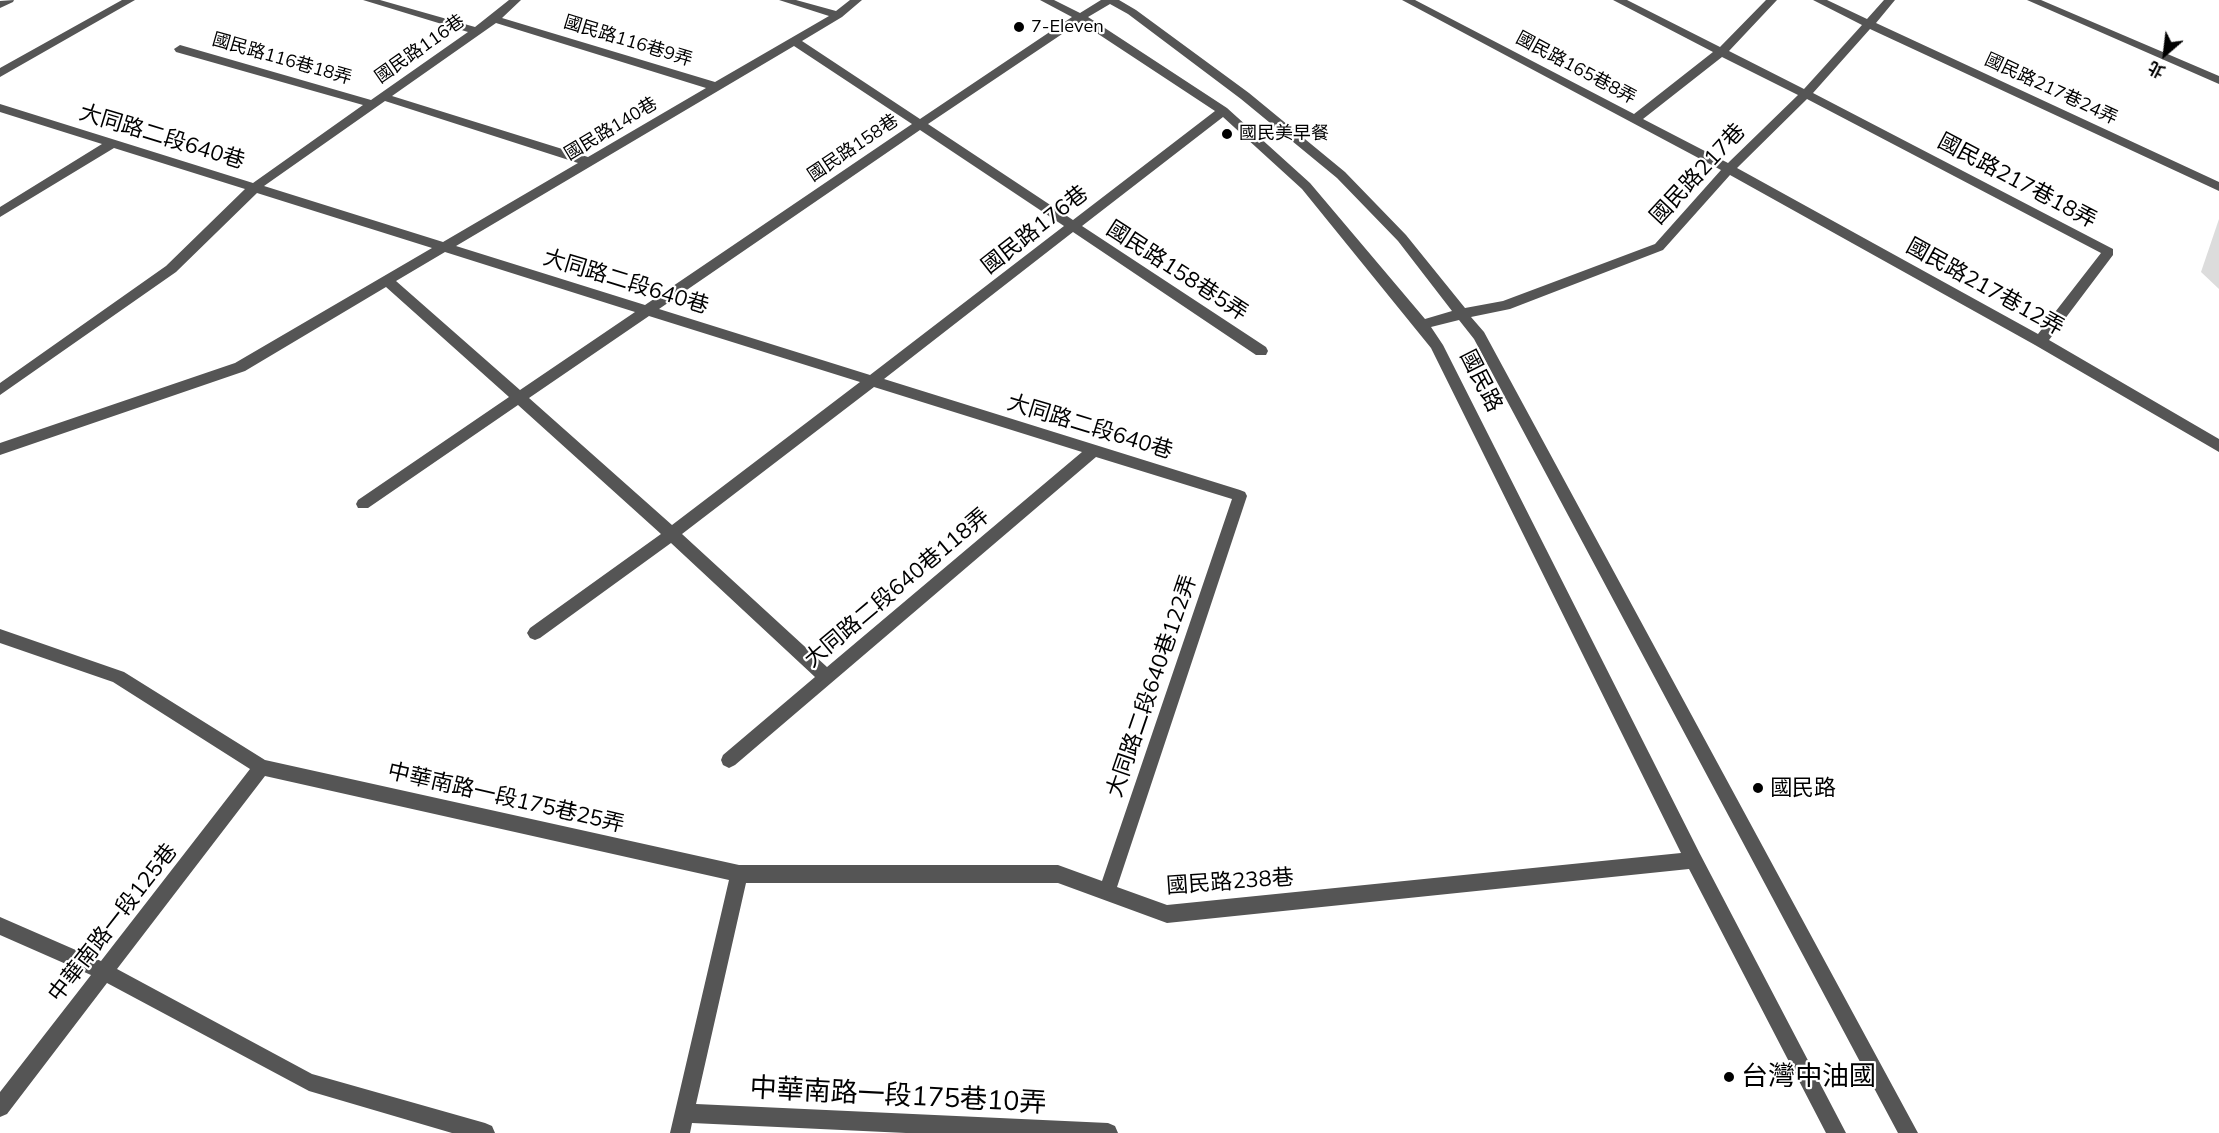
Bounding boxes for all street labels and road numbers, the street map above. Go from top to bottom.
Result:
street label: 國民路116巷 [371,10,469,88]
street label: 國民路116巷9弄 [561,11,695,71]
street label: 國民路165巷8弄 [1512,27,1640,109]
street label: 國民路116巷18弄 [210,29,354,89]
street label: 國民路217巷24弄 [1981,49,2121,129]
street label: 國民路140巷 [561,93,661,165]
street label: 大同路二段640巷 [76,99,248,175]
street label: 國民路158巷 [804,110,902,186]
street label: 國民路217巷 [1645,118,1751,230]
street label: 國民路217巷18弄 [1933,128,2101,234]
street label: 國民路176巷 [977,180,1093,280]
street label: 國民路158巷5弄 [1102,216,1252,326]
street label: 國民路217巷12弄 [1902,233,2068,341]
street label: 大同路二段640巷 [540,244,712,320]
street label: 國民路 [1454,346,1508,416]
street label: 大同路二段640巷 [1004,389,1176,465]
street label: 大同路二段640巷118弄 [799,503,995,673]
street label: 大同路二段640巷122弄 [1102,571,1202,801]
street label: 中華南路一段175巷25弄 [385,758,627,838]
street label: 中華南路一段125巷 [43,839,183,1007]
street label: 國民路238巷 [1165,864,1295,900]
street label: 中華南路一段175巷10弄 [749,1072,1047,1120]

